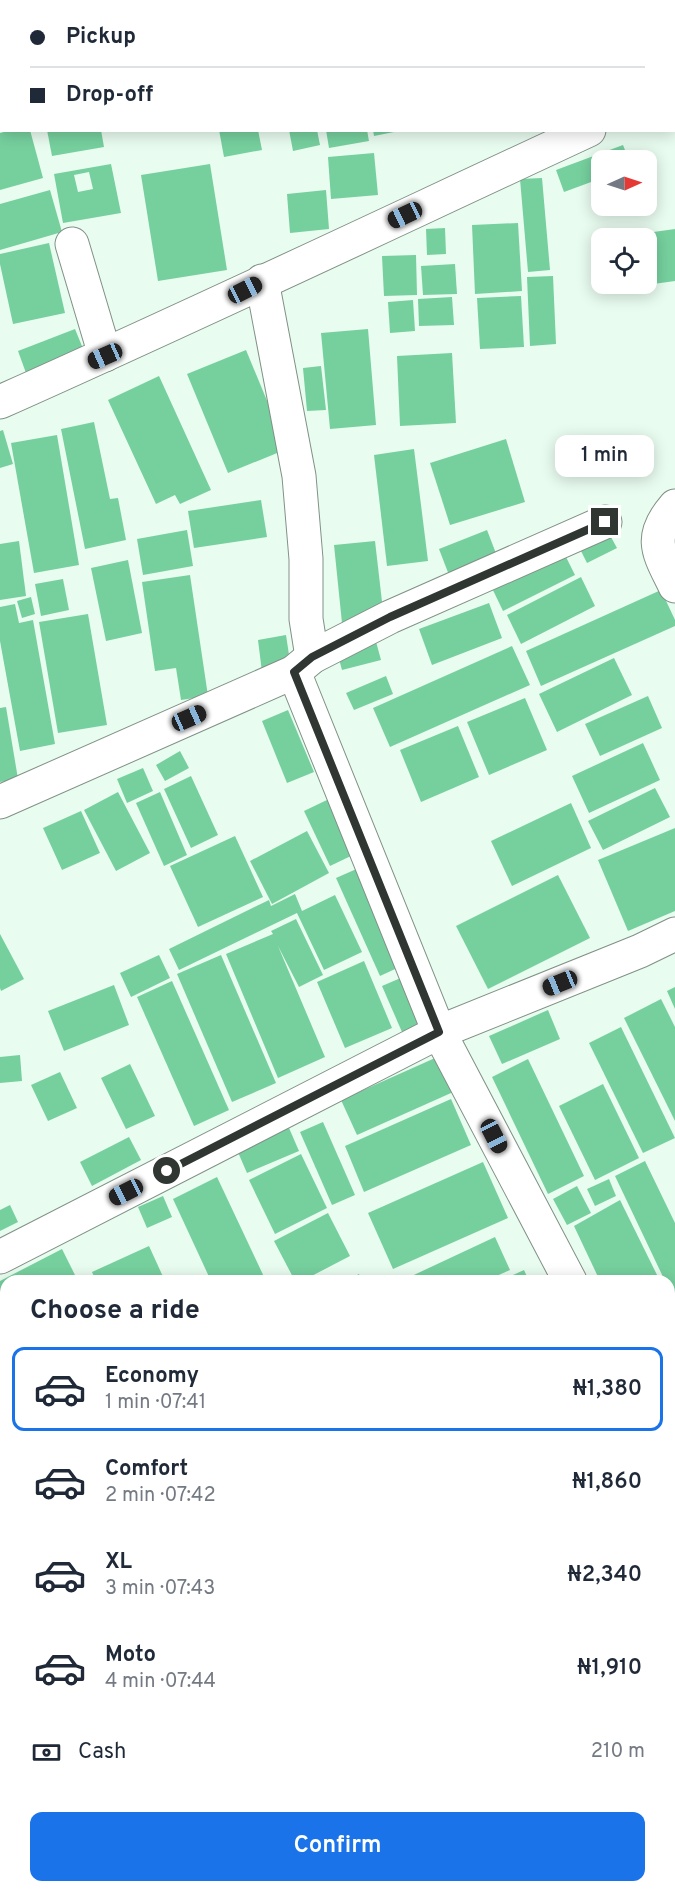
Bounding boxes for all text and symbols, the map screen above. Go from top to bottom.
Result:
text: Pickup [66,24,136,51]
text: Drop-off [66,82,153,109]
north arrow [591,150,657,216]
map controls [591,150,657,294]
car [385,199,425,231]
button: locate [591,228,657,294]
car [225,274,265,306]
car [85,340,125,372]
callout: 1 min [556,435,654,477]
text: 1 min [581,443,628,469]
route end [591,508,618,535]
car [169,702,209,734]
car [540,968,580,998]
car [478,1116,510,1156]
route start [153,1157,180,1184]
car [106,1176,146,1208]
text: Choose a ride [30,1294,200,1328]
icon: car [33,1362,87,1416]
text: Economy [105,1363,199,1390]
text: ₦1,380 [572,1376,642,1403]
text: 1 min · 07:41 [105,1390,206,1416]
icon: car [33,1455,87,1509]
text: Comfort [105,1456,188,1483]
text: ₦1,860 [572,1469,642,1496]
text: 2 min · 07:42 [105,1483,216,1509]
icon: car [33,1548,87,1602]
text: XL [105,1549,132,1576]
text: ₦2,340 [567,1562,642,1589]
text: 3 min · 07:43 [105,1576,215,1602]
icon: car [33,1641,87,1695]
text: Moto [105,1642,156,1669]
text: ₦1,910 [577,1655,642,1682]
text: 4 min · 07:44 [105,1669,216,1695]
icon: cash [30,1736,63,1769]
text: Cash [78,1739,127,1766]
text: 210 m [591,1739,645,1765]
button: Confirm [30,1812,645,1881]

